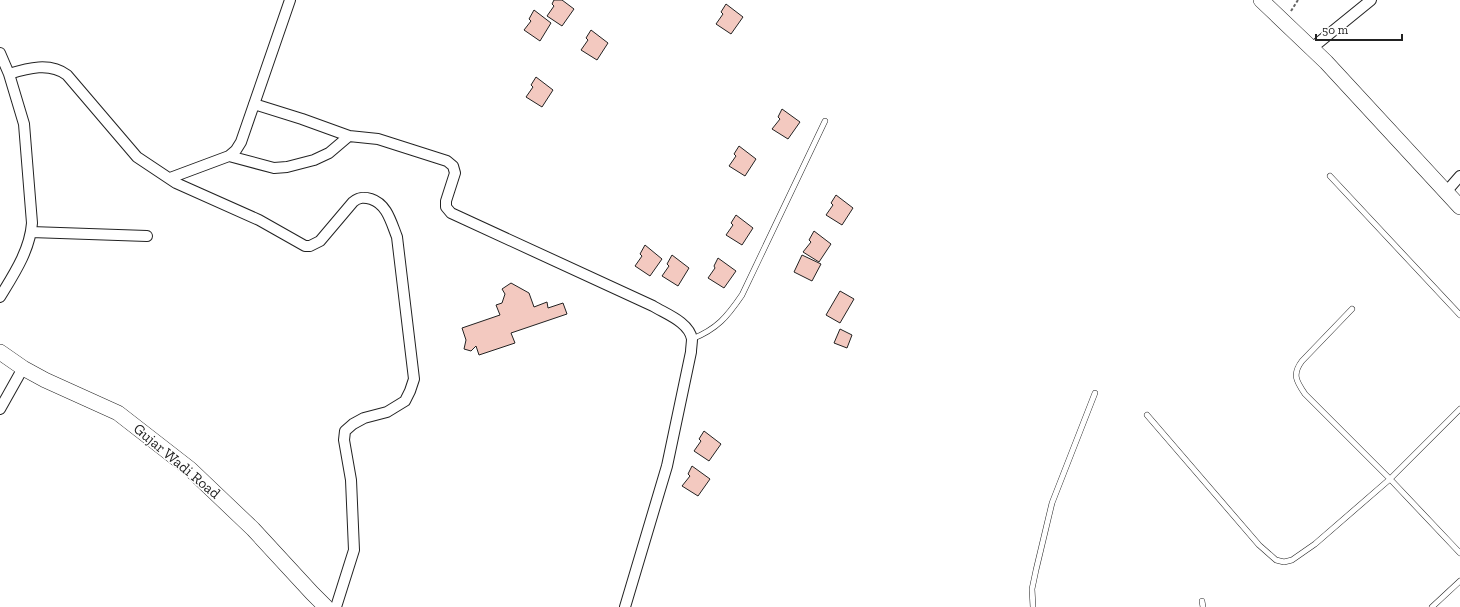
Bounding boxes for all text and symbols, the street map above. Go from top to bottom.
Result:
scale bar [1316,16,1402,42]
text: 50 m [1322,23,1349,37]
street label: Gujar Wadi Road [130,420,225,503]

